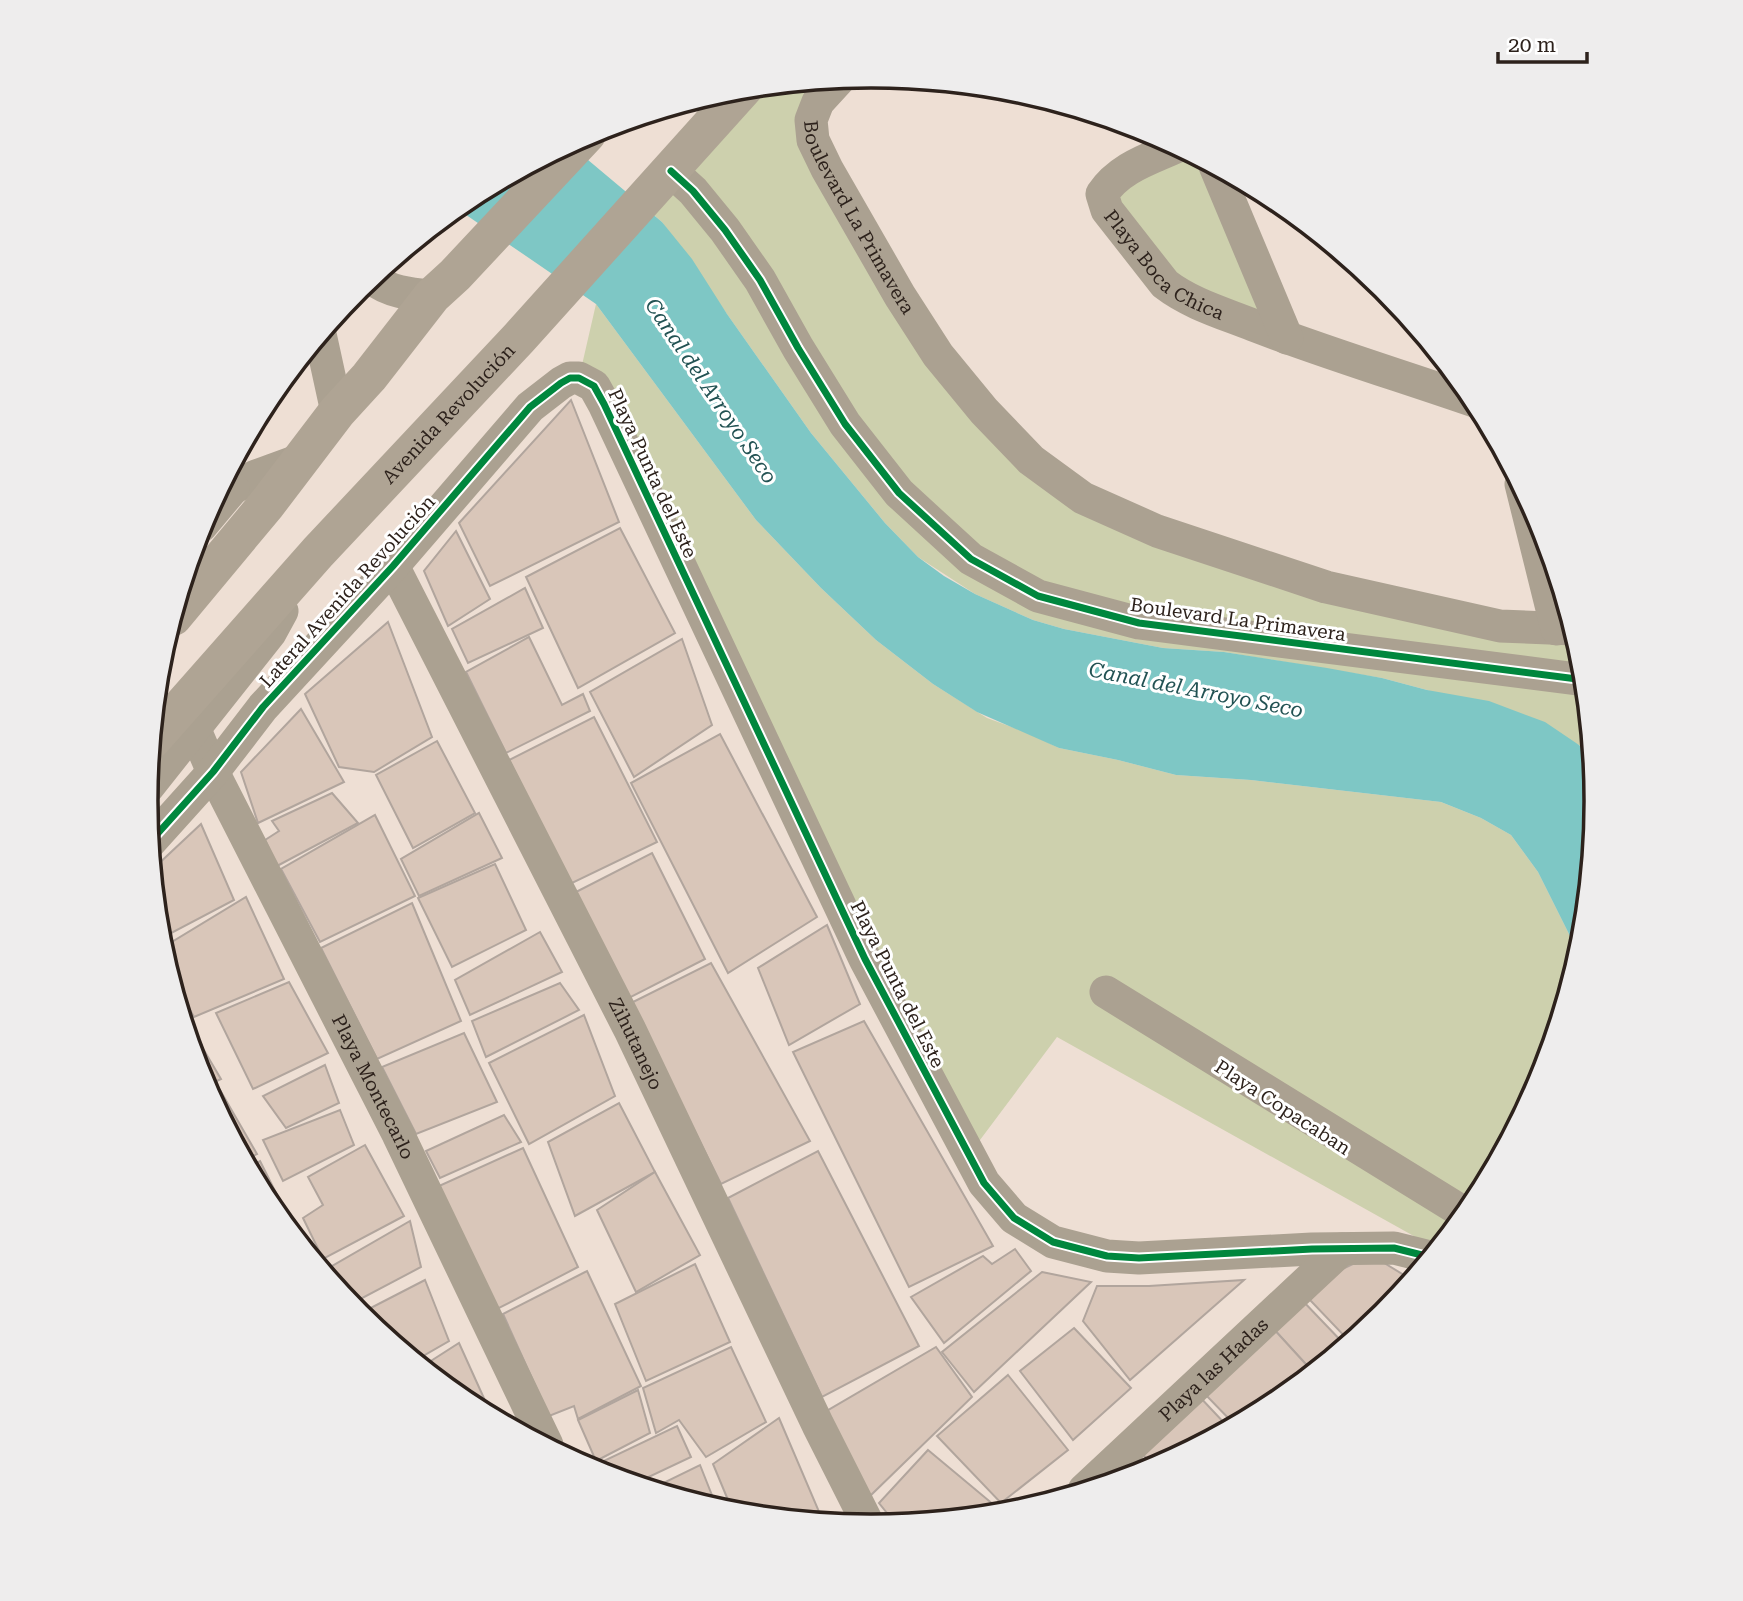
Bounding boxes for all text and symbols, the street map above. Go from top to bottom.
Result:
scale bar [1498,21,1587,65]
text: 20 m [1508,33,1556,57]
street label: Boulevard La Primavera [799,119,920,319]
street label: Playa Boca Chica [1099,205,1228,325]
water label: Canal del Arroyo Seco [640,294,782,488]
street label: Avenida Revolución [377,339,520,488]
street label: Playa Punta del Este [603,385,702,562]
street label: Lateral Avenida Revolución [255,490,440,692]
street label: Boulevard La Primavera [1129,593,1348,646]
water label: Canal del Arroyo Seco [1087,657,1305,723]
street label: Playa Punta del Este [845,897,950,1072]
street label: Zihutanejo [604,994,668,1093]
street label: Playa Montecarlo [327,1011,419,1163]
street label: Playa Copacaban [1211,1055,1355,1160]
street label: Playa las Hadas [1154,1313,1273,1426]

